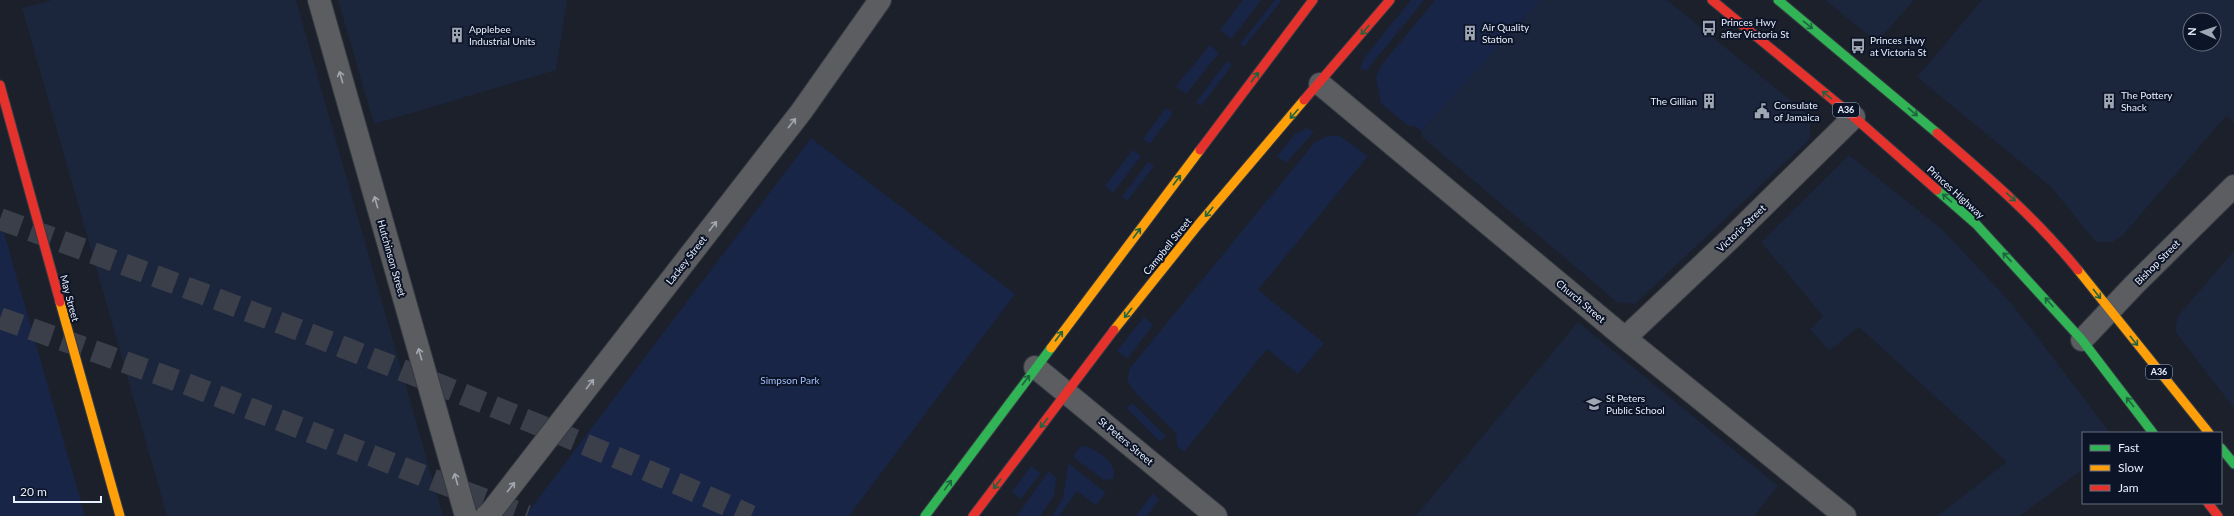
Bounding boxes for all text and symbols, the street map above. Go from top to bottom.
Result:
north arrow [2182,12,2222,52]
place label: Princes Hwy after Victoria St [1721,16,1790,40]
bus stop icon: Princes Hwy after Victoria St [1700,19,1718,37]
one-way arrow [1803,20,1814,29]
place label: Air Quality Station [1482,21,1530,45]
place label: Applebee Industrial Units [469,23,535,47]
building icon: Air Quality Station [1461,24,1479,42]
one-way arrow [1361,25,1370,35]
building icon: Applebee Industrial Units [448,26,466,44]
text: N [2185,27,2198,36]
place label: Princes Hwy at Victoria St [1870,34,1927,58]
bus stop icon: Princes Hwy at Victoria St [1849,37,1867,55]
one-way arrow [336,70,344,83]
one-way arrow [1251,71,1260,82]
place label: The Pottery Shack [2121,89,2173,113]
one-way arrow [1822,90,1833,99]
building icon: The Gillian [1700,92,1718,110]
building icon: The Pottery Shack [2100,92,2118,110]
place label: The Gillian [1650,95,1697,107]
place label: Consulate of Jamaica [1774,99,1820,123]
public building icon: Consulate of Jamaica [1753,102,1771,120]
road number: A36 [1833,103,1859,117]
one-way arrow [1908,107,1918,116]
one-way arrow [1290,108,1299,119]
one-way arrow [788,117,796,128]
street label: Princes Highway [1925,163,1988,221]
one-way arrow [1173,175,1181,186]
one-way arrow [2006,192,2016,202]
one-way arrow [1942,194,1952,203]
one-way arrow [372,195,379,208]
street label: Victoria Street [1714,201,1768,254]
one-way arrow [1205,207,1214,217]
street label: Campbell Street [1140,215,1194,277]
street label: Hutchinson Street [375,218,409,298]
one-way arrow [708,220,717,231]
one-way arrow [1133,227,1141,238]
street label: Lackey Street [663,233,709,287]
street label: Bishop Street [2132,237,2182,287]
one-way arrow [2003,252,2012,262]
street label: May Street [58,273,82,323]
street label: Church Street [1554,277,1608,325]
one-way arrow [2092,289,2101,300]
one-way arrow [2044,297,2053,307]
one-way arrow [1123,308,1132,319]
one-way arrow [1054,331,1063,342]
one-way arrow [2129,336,2138,346]
one-way arrow [416,347,423,360]
road number: A36 [2146,365,2172,379]
park label: Simpson Park [760,374,821,386]
one-way arrow [1021,375,1030,386]
one-way arrow [586,378,595,389]
place label: St Peters Public School [1606,392,1665,416]
school or university icon: St Peters Public School [1585,395,1603,413]
one-way arrow [2125,397,2134,408]
street label: St Peters Street [1096,415,1156,468]
one-way arrow [1040,418,1048,429]
legend [2082,432,2222,504]
text: Fast [2118,440,2140,455]
text: Slow [2118,460,2144,475]
one-way arrow [452,472,459,485]
scale bar [14,478,101,504]
one-way arrow [993,478,1001,489]
one-way arrow [944,479,952,490]
text: Jam [2118,480,2139,495]
one-way arrow [507,481,515,492]
text: 20 m [20,484,47,499]

